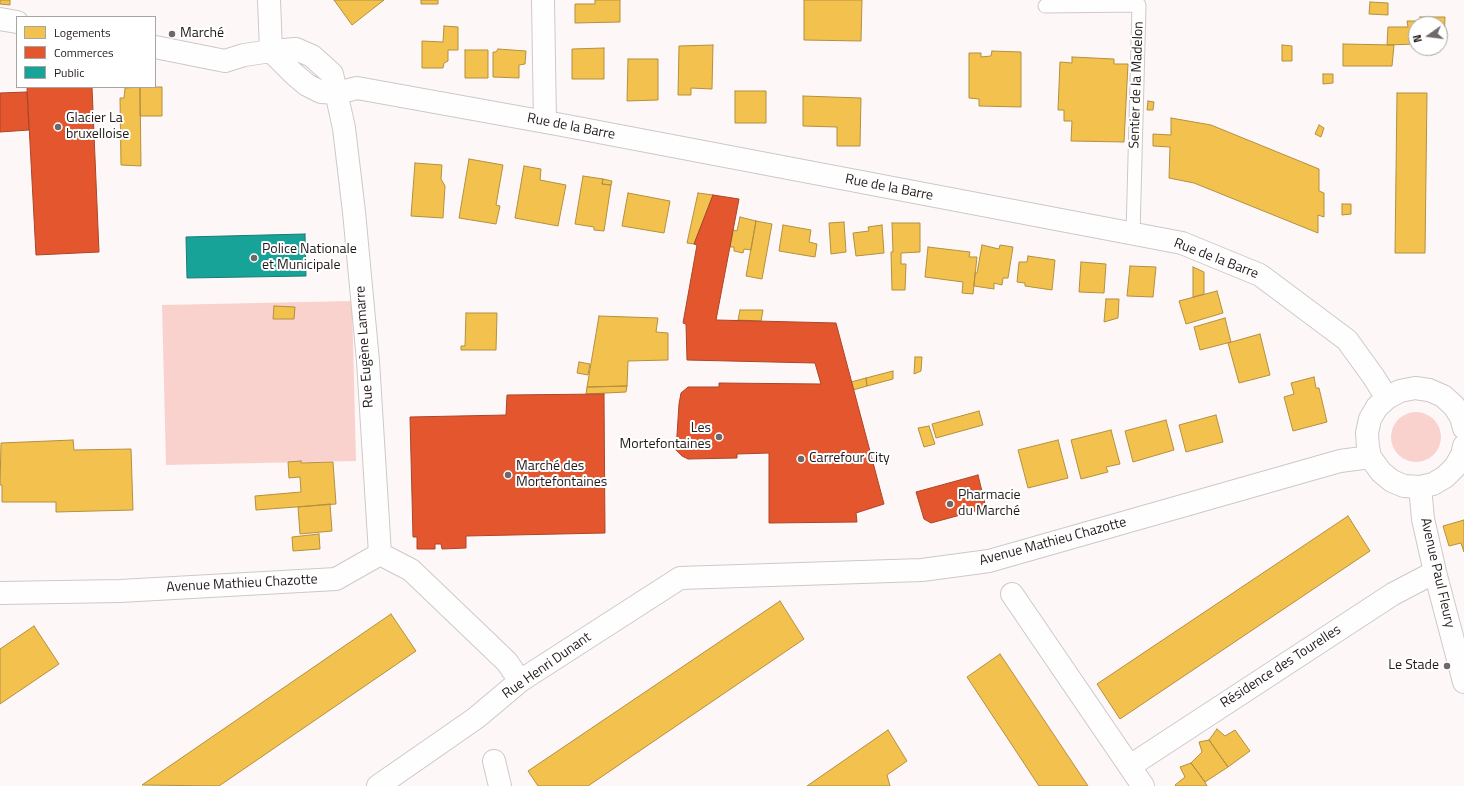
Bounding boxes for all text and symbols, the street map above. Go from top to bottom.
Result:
legend [16,16,156,88]
north arrow [1408,16,1448,56]
street label: Sentier de la Madelon [1126,21,1148,149]
text: Logements [54,23,111,42]
place label: Marché [180,26,224,42]
marker: Marché [167,29,177,39]
text: N [1409,33,1426,44]
text: Commerces [54,43,114,62]
text: Public [54,63,84,82]
street label: Rue de la Barre [526,110,616,144]
place label: Glacier La bruxelloise [66,111,129,144]
marker: Glacier La bruxelloise [53,122,63,132]
street label: Rue de la Barre [844,171,934,205]
street label: Rue de la Barre [1171,235,1261,283]
place label: Police Nationale et Municipale [262,242,357,274]
marker: Police Nationale et Municipale [249,253,259,263]
street label: Rue Eugène Lamarre [352,285,378,409]
place label: Les Mortefontaines [620,421,711,454]
marker: Les Mortefontaines [714,432,724,442]
place label: Carrefour City [809,451,890,467]
marker: Carrefour City [796,454,806,464]
place label: Marché des Mortefontaines [516,459,607,492]
marker: Marché des Mortefontaines [503,470,513,480]
place label: Pharmacie du Marché [958,488,1021,520]
marker: Pharmacie du Marché [945,499,955,509]
street label: Avenue Mathieu Chazotte [978,514,1128,570]
street label: Avenue Paul Fleury [1416,516,1458,630]
street label: Avenue Mathieu Chazotte [166,572,318,596]
street label: Résidence des Tourelles [1218,622,1344,712]
street label: Rue Henri Dunant [499,629,595,703]
place label: Le Stade [1388,658,1439,674]
marker: Le Stade [1442,661,1452,671]

